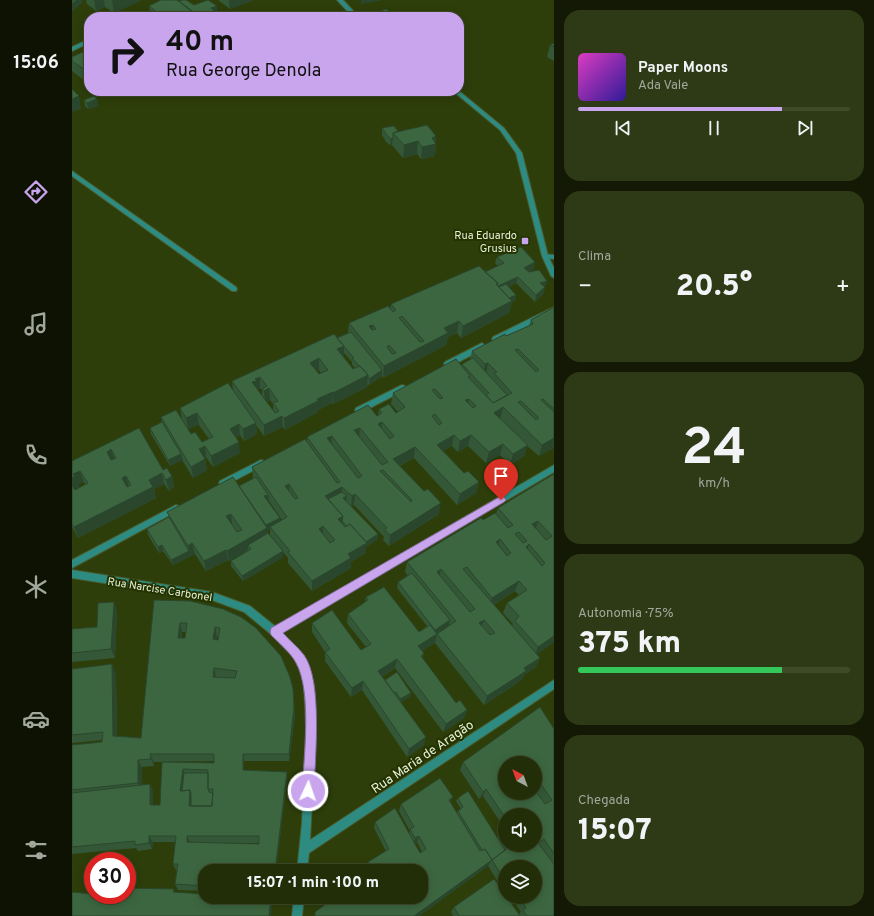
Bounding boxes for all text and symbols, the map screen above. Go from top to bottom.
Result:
text: 40 m [166,25,234,61]
icon: right [100,28,152,80]
text: 15:06 [13,52,59,75]
text: Paper Moons [638,59,728,78]
text: Rua George Denola [166,60,321,83]
text: Ada Vale [638,78,688,94]
icon: previous [612,117,634,139]
icon: pause [703,117,725,139]
icon: next [794,117,816,139]
icon: directions [22,178,50,206]
place label: Rua Eduardo Grusius [454,229,517,256]
marker: Rua Eduardo Grusius [520,236,530,246]
text: Clima [578,249,611,265]
text: 20.5° [676,269,752,306]
text: − [578,274,592,301]
text: + [836,274,850,301]
icon: music [22,310,50,338]
text: 24 [681,417,747,483]
icon: phone [22,441,50,469]
pin [484,459,518,500]
icon: arrive [490,465,512,487]
text: km/h [698,476,730,492]
icon: climate [22,573,50,601]
street label: Rua Narcise Carbonel [106,575,213,605]
text: Autonomia · 75% [578,606,674,622]
text: 375 km [578,626,681,663]
icon: car [22,705,50,733]
street label: Rua Maria de Aragão [369,717,477,798]
north arrow [498,756,542,800]
map controls [498,756,542,904]
position arrow [287,770,329,812]
text: Chegada [578,793,630,809]
button: sound [498,808,542,852]
text: 15:07 [578,813,652,850]
icon: filters [22,836,50,864]
speed limit sign: 30 [84,852,136,904]
button: layers [498,860,542,904]
text: 15:07 · 1 min · 100 m [247,874,379,893]

